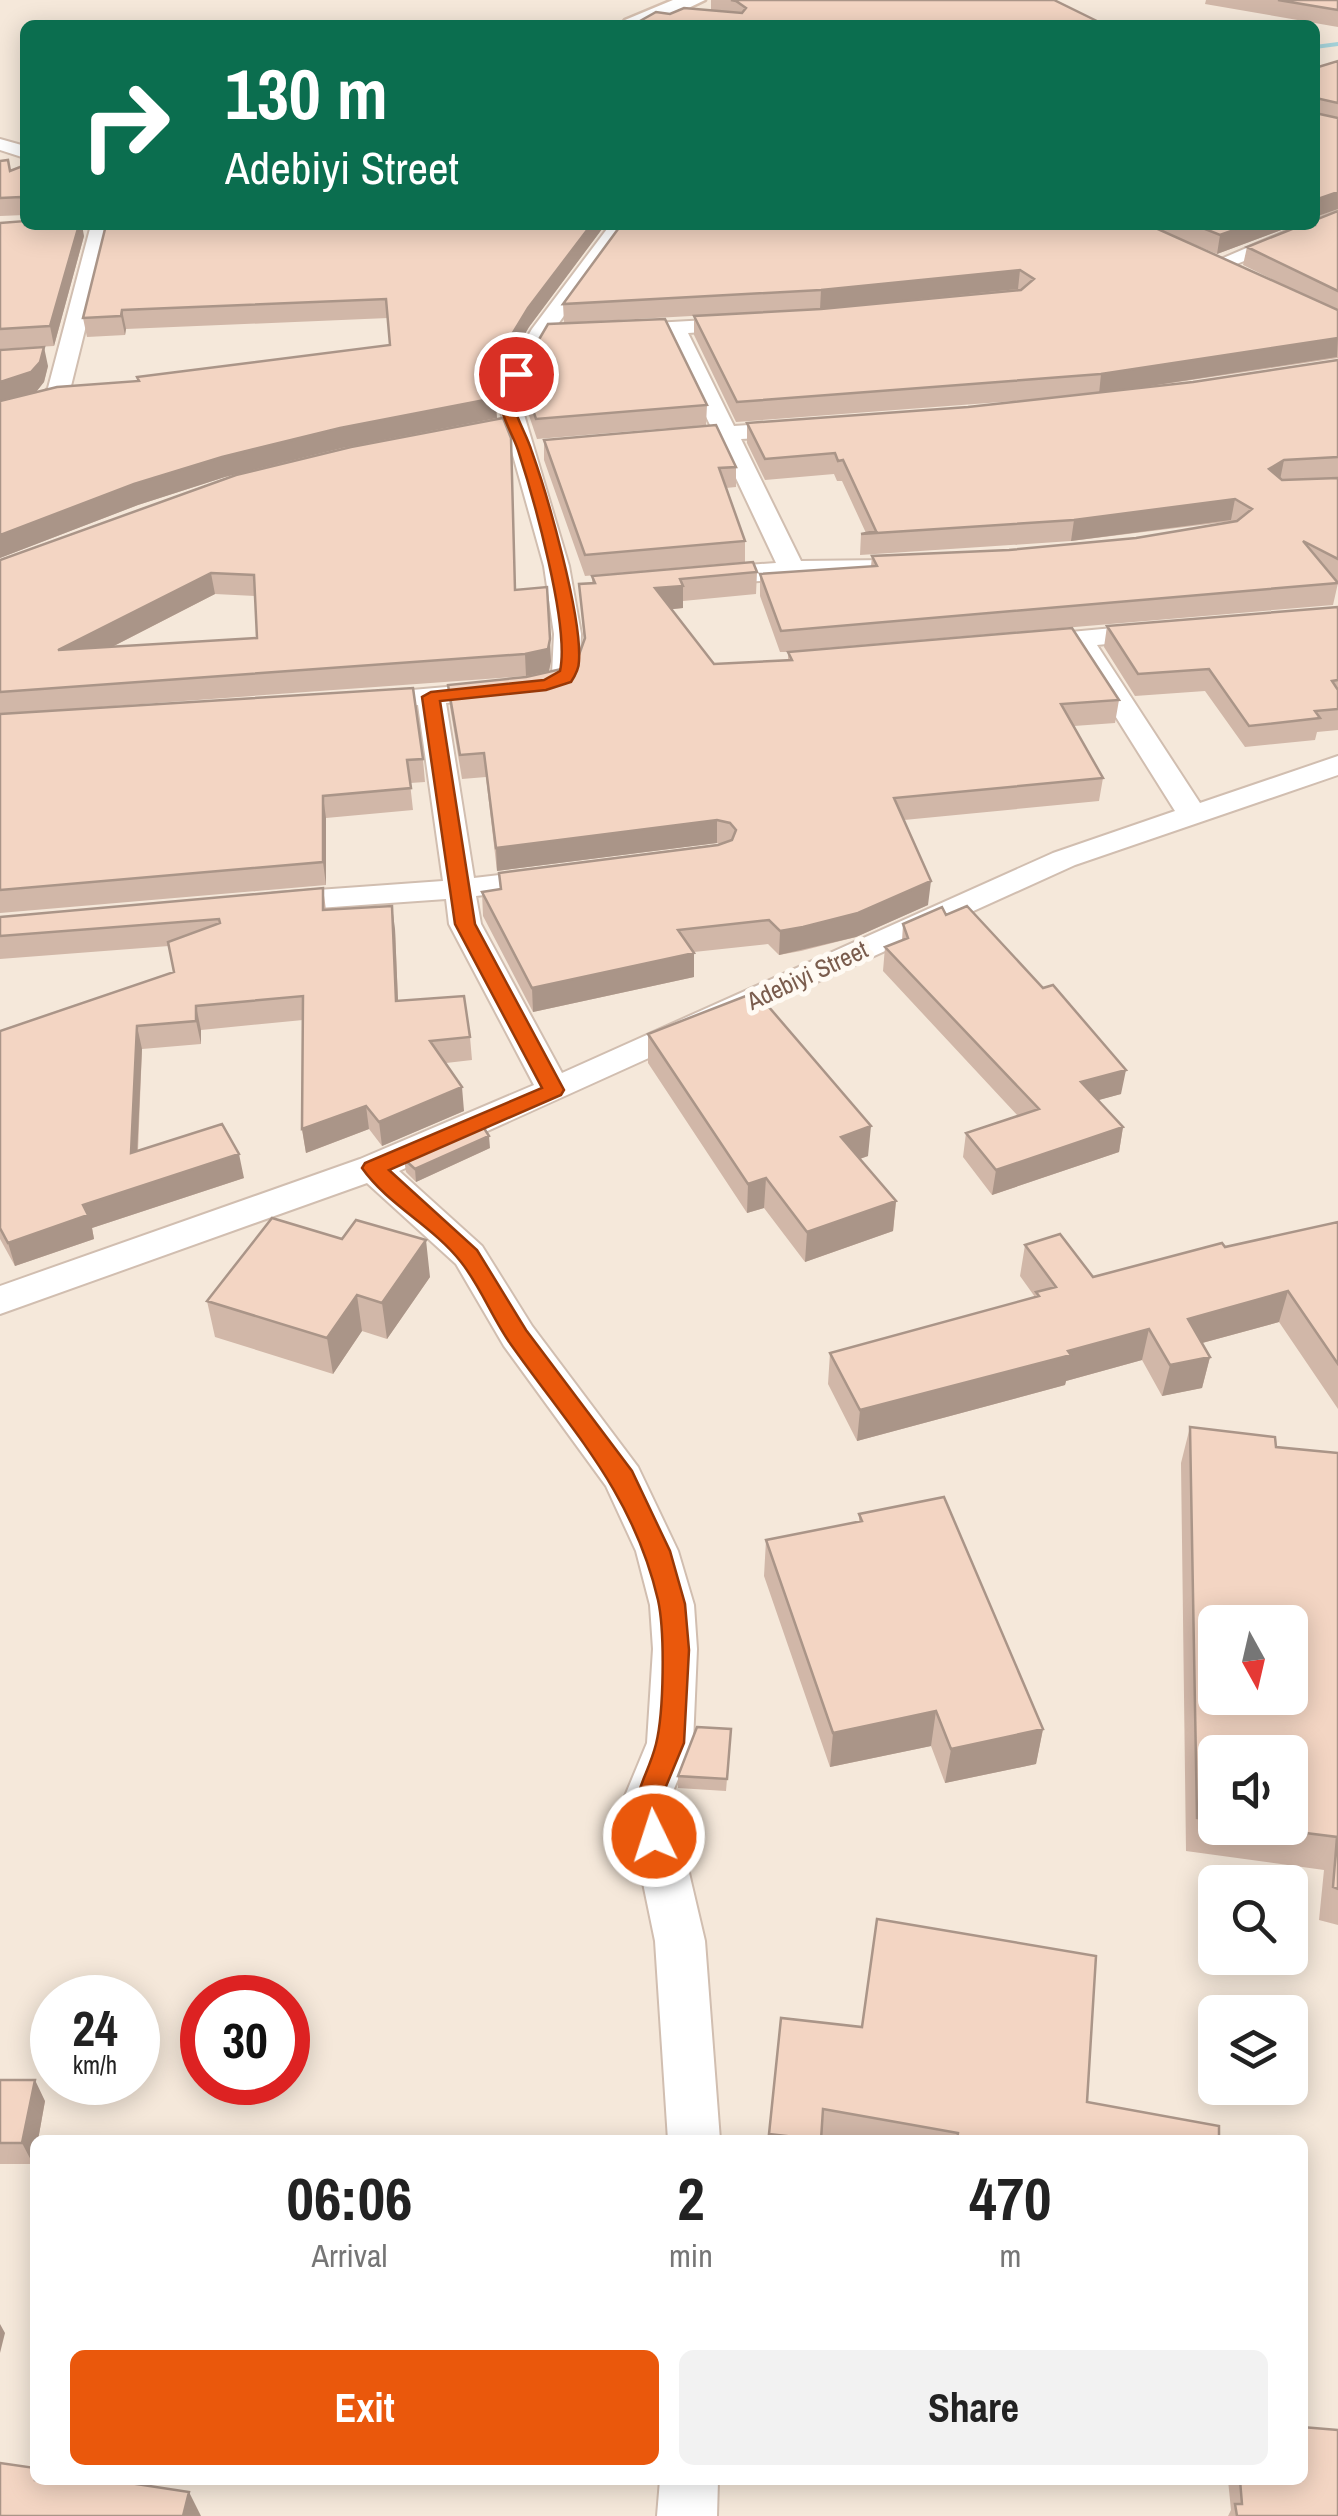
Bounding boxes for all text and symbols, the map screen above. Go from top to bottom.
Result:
text: 130 m [225,47,388,141]
icon: right [60,60,190,190]
text: Adebiyi Street [225,137,459,198]
pin [474,332,559,417]
icon: arrive [489,347,544,402]
street label: Adebiyi Street [740,932,873,1018]
north arrow [1198,1605,1308,1715]
map controls [1198,1605,1308,2105]
button: sound [1198,1735,1308,1845]
position arrow [602,1784,706,1888]
button: search [1198,1865,1308,1975]
speed limit sign: 30 [180,1975,310,2105]
text: 24 [72,1994,118,2062]
button: layers [1198,1995,1308,2105]
text: km/h [73,2048,117,2082]
text: 06:06 [287,2158,412,2239]
text: 2 [677,2158,705,2239]
text: 470 [969,2158,1051,2239]
text: Arrival [312,2234,387,2277]
text: min [669,2234,713,2277]
text: m [999,2234,1021,2277]
button: Exit [70,2350,659,2465]
button: Share [679,2350,1268,2465]

